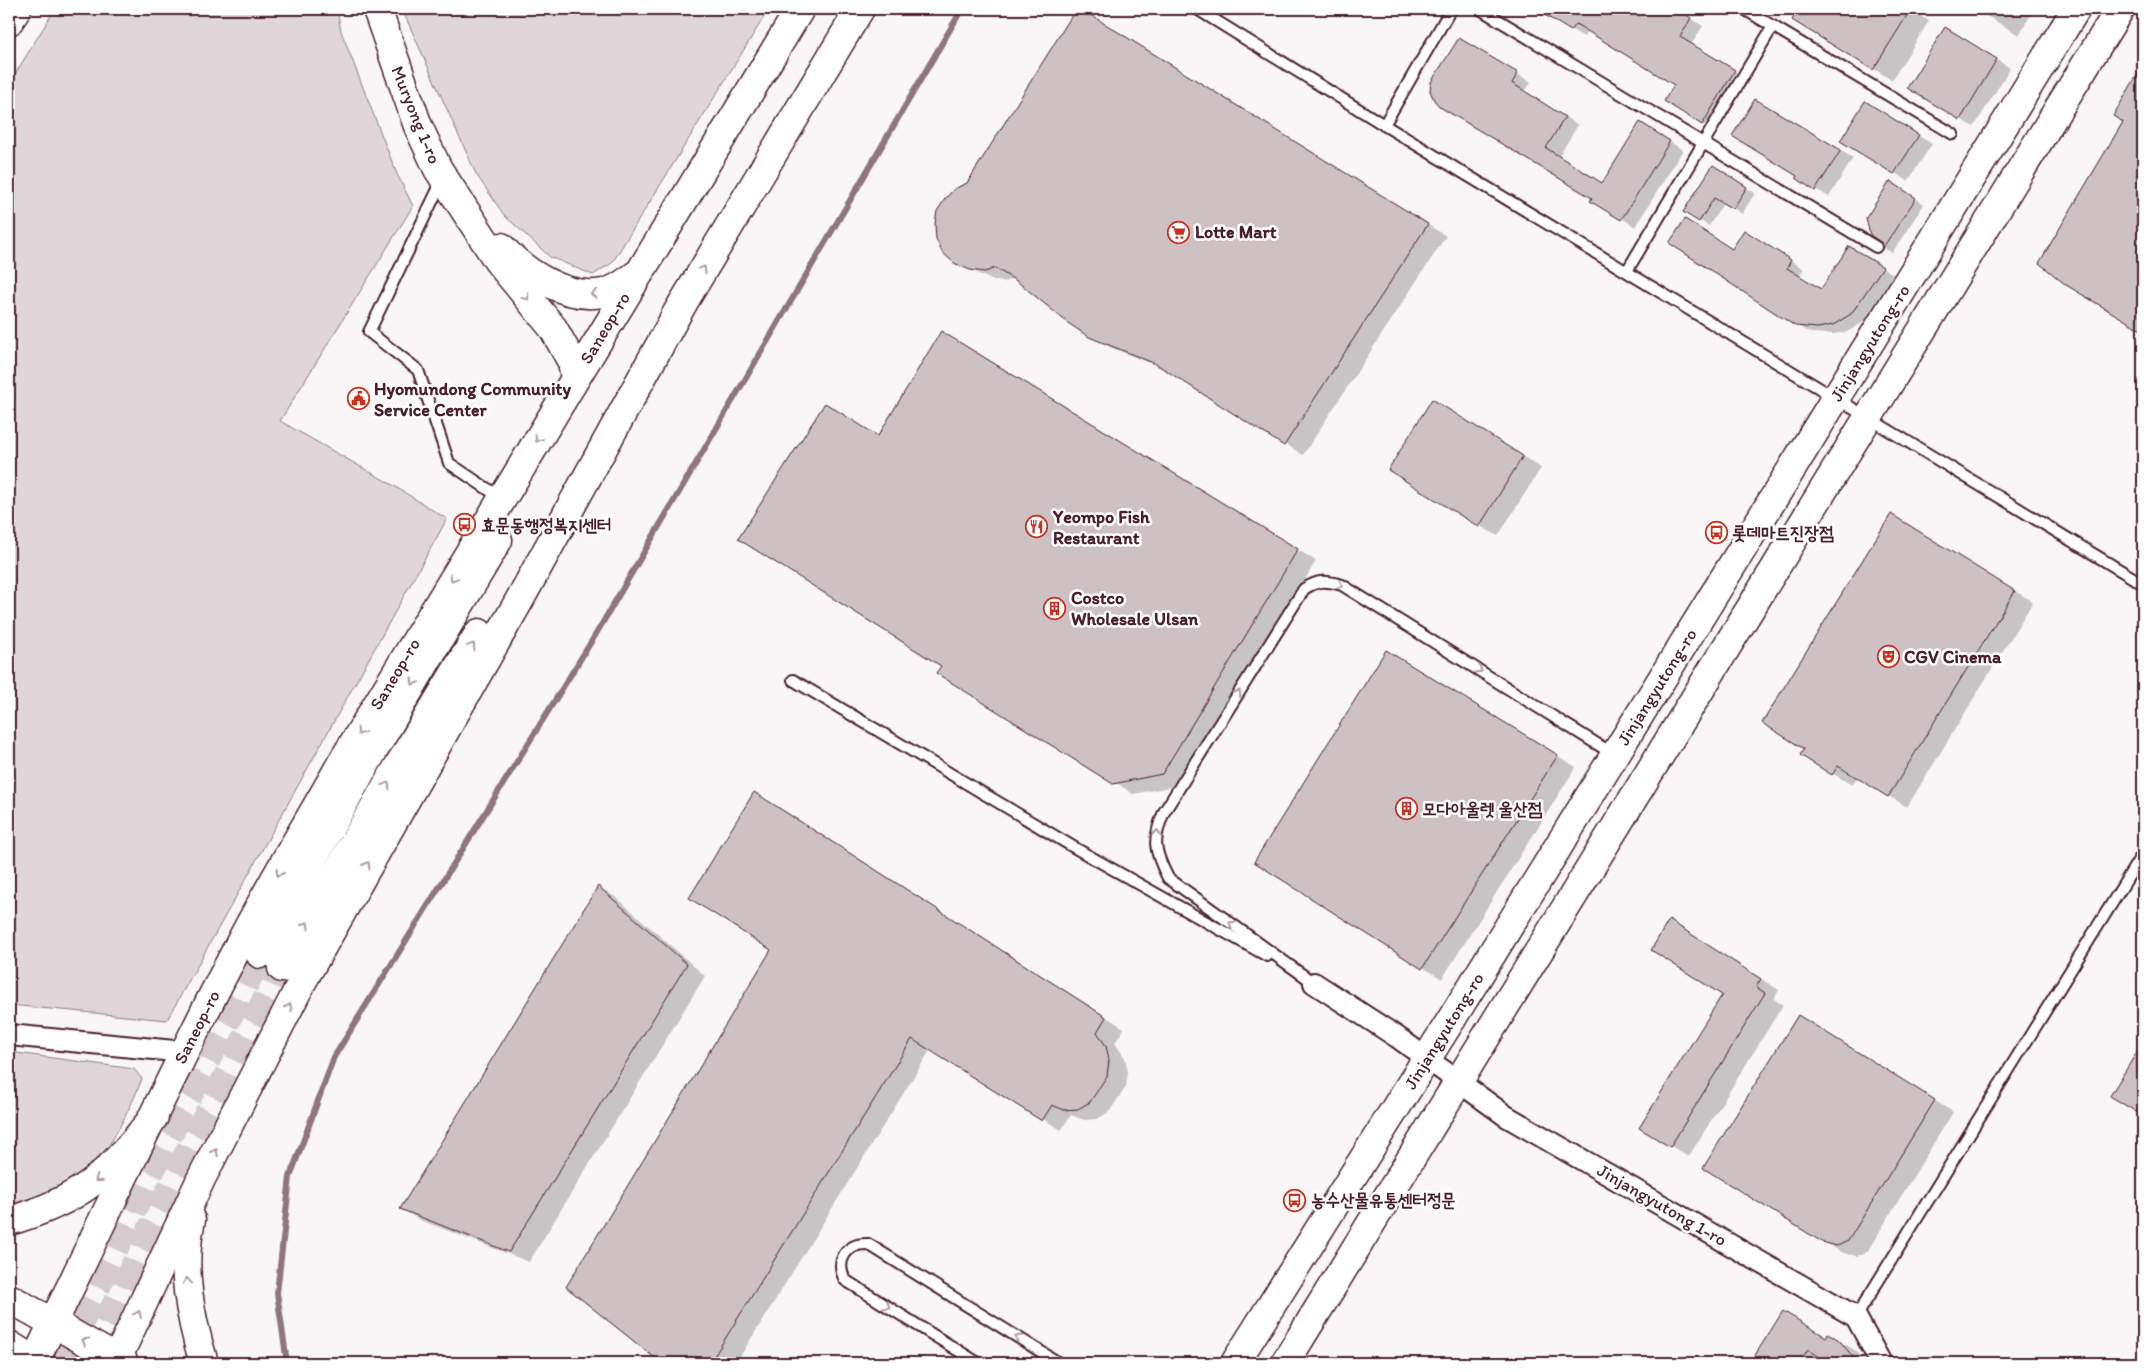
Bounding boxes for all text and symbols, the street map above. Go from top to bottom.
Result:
street label: Muryong 1-ro [386,63,446,167]
supermarket icon: Lotte Mart [1167,220,1191,244]
place label: Lotte Mart [1195,221,1277,243]
one-way arrow [697,265,707,274]
street label: Jinjangyutong-ro [1825,281,1915,405]
street label: Saneop-ro [575,288,635,368]
one-way arrow [590,288,598,299]
one-way arrow [520,291,529,300]
place label: Hyomundong Community Service Center [374,378,571,421]
public building icon: Hyomundong Community Service Center [346,387,370,411]
one-way arrow [534,434,544,443]
place label: Yeompo Fish Restaurant [1052,506,1150,549]
bus stop icon: 효문동행정복지센터 [453,513,477,537]
place label: 효문동행정복지센터 [481,514,611,536]
restaurant icon: Yeompo Fish Restaurant [1025,515,1049,539]
bus stop icon: 롯데마트진장점 [1704,521,1728,545]
place label: 롯데마트진장점 [1732,522,1834,544]
one-way arrow [450,572,460,581]
one-way arrow [1335,579,1344,590]
place label: Costco Wholesale Ulsan [1071,587,1199,630]
building icon: Costco Wholesale Ulsan [1043,596,1067,620]
street label: Jinjangyutong-ro [1612,625,1702,749]
street label: Saneop-ro [365,634,425,714]
one-way arrow [465,642,475,651]
theatre icon: CGV Cinema [1876,645,1900,669]
place label: CGV Cinema [1904,646,2002,668]
one-way arrow [1473,664,1482,673]
one-way arrow [411,676,421,685]
one-way arrow [1232,689,1241,698]
one-way arrow [357,727,367,736]
one-way arrow [381,781,391,790]
building icon: 모다아울렛 울산점 [1394,797,1418,821]
place label: 모다아울렛 울산점 [1422,798,1542,820]
one-way arrow [1151,828,1162,837]
one-way arrow [361,861,371,870]
one-way arrow [275,867,285,876]
one-way arrow [1228,921,1238,930]
one-way arrow [300,922,310,931]
street label: Jinjangyutong-ro [1399,969,1489,1093]
street label: Saneop-ro [169,986,225,1068]
one-way arrow [283,1003,293,1012]
one-way arrow [209,1148,219,1157]
street label: Jinjangyutong 1-ro [1593,1159,1731,1251]
one-way arrow [95,1173,104,1181]
bus stop icon: 농수산물유통센터정문 [1283,1188,1307,1212]
place label: 농수산물유통센터정문 [1311,1189,1456,1211]
one-way arrow [182,1277,193,1285]
one-way arrow [881,1300,890,1309]
one-way arrow [131,1310,142,1319]
one-way arrow [1014,1334,1023,1344]
one-way arrow [81,1337,90,1347]

